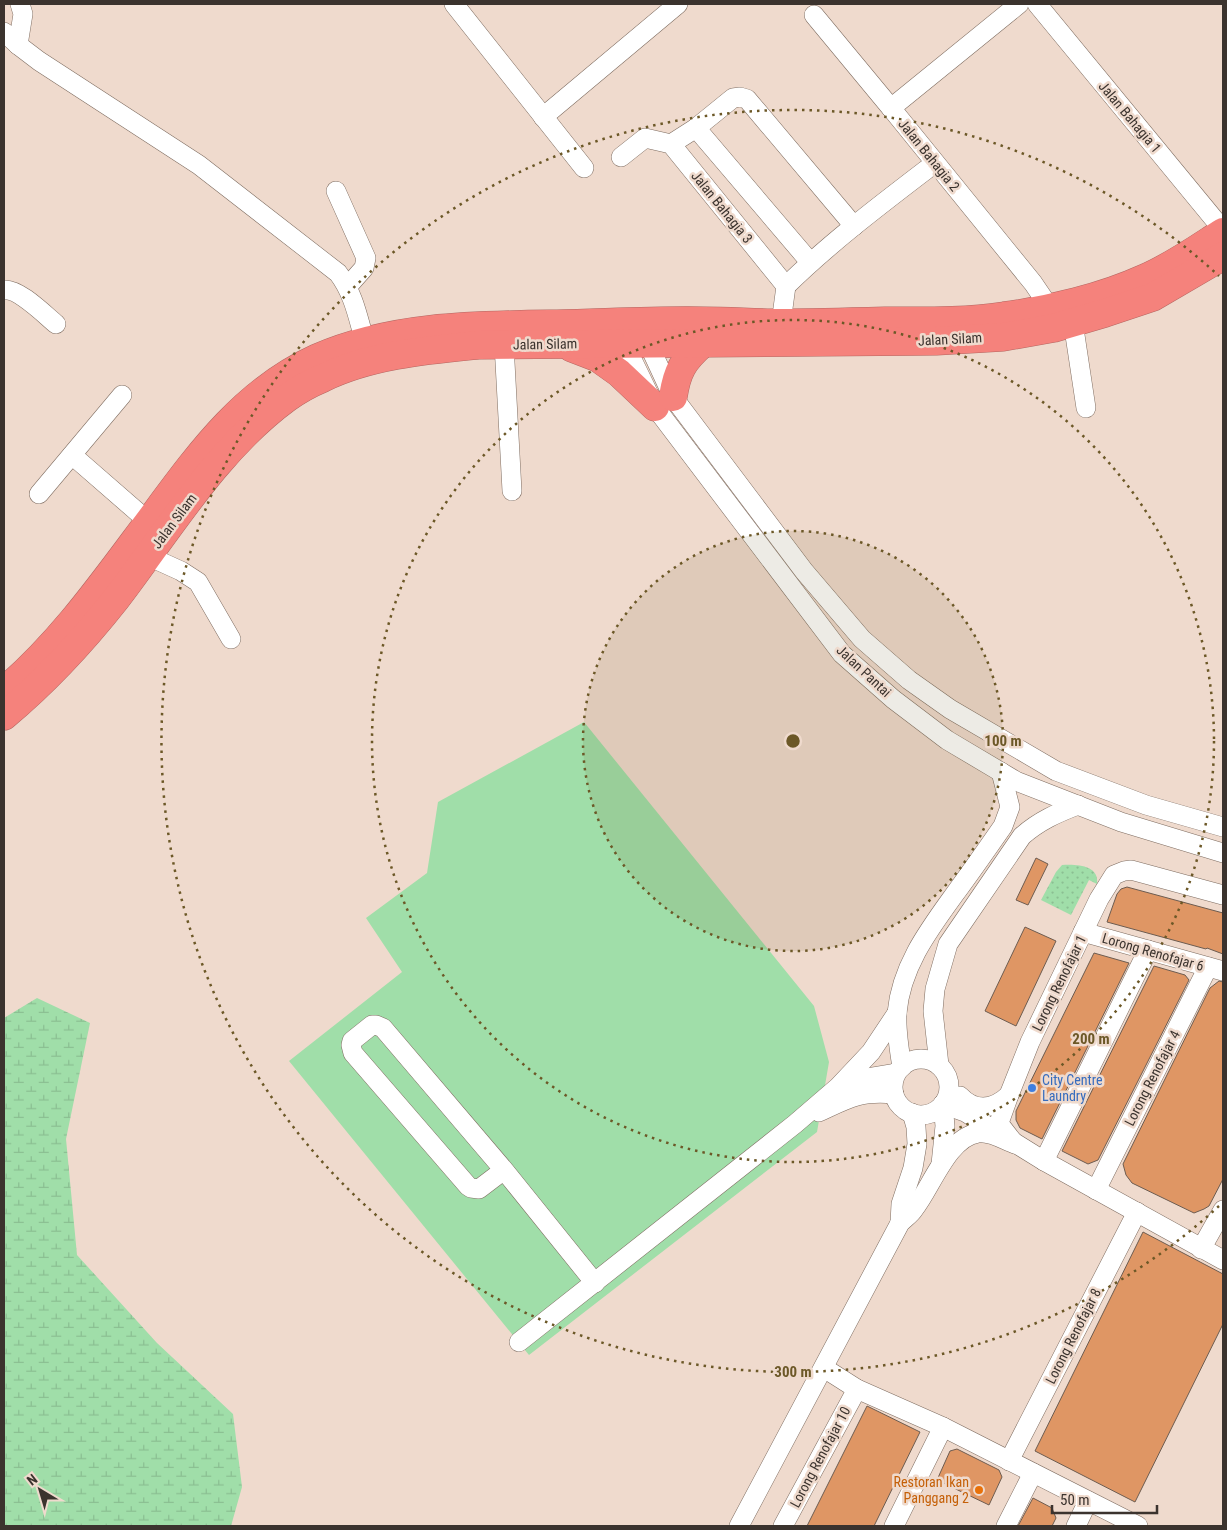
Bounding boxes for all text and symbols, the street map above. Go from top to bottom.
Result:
street label: Jalan Bahagia 1 [1096,78,1164,156]
street label: Jalan Bahagia 2 [895,116,963,194]
street label: Jalan Bahagia 3 [688,168,756,246]
street label: Jalan Silam [917,329,983,349]
street label: Jalan Silam [513,335,577,353]
street label: Jalan Silam [148,490,200,552]
street label: Jalan Pantai [833,642,895,700]
centre of rings [784,732,802,750]
text: 100 m [984,732,1022,750]
street label: Lorong Renofajar 6 [1100,930,1206,974]
street label: Lorong Renofajar 1 [1029,932,1089,1034]
street label: Lorong Renofajar 4 [1121,1028,1183,1128]
text: 200 m [1072,1030,1110,1048]
place label: City Centre Laundry [1042,1072,1103,1104]
marker: City Centre Laundry [1026,1082,1038,1094]
street label: Lorong Renofajar 8 [1042,1286,1104,1386]
text: 300 m [774,1363,812,1381]
street label: Lorong Renofajar 10 [787,1404,853,1510]
north arrow [15,1465,65,1515]
text: N [24,1471,40,1489]
place label: Restoran Ikan Panggang 2 [894,1474,969,1506]
scale bar [1052,1482,1157,1514]
marker: Restoran Ikan Panggang 2 [973,1484,985,1496]
text: 50 m [1060,1491,1090,1509]

